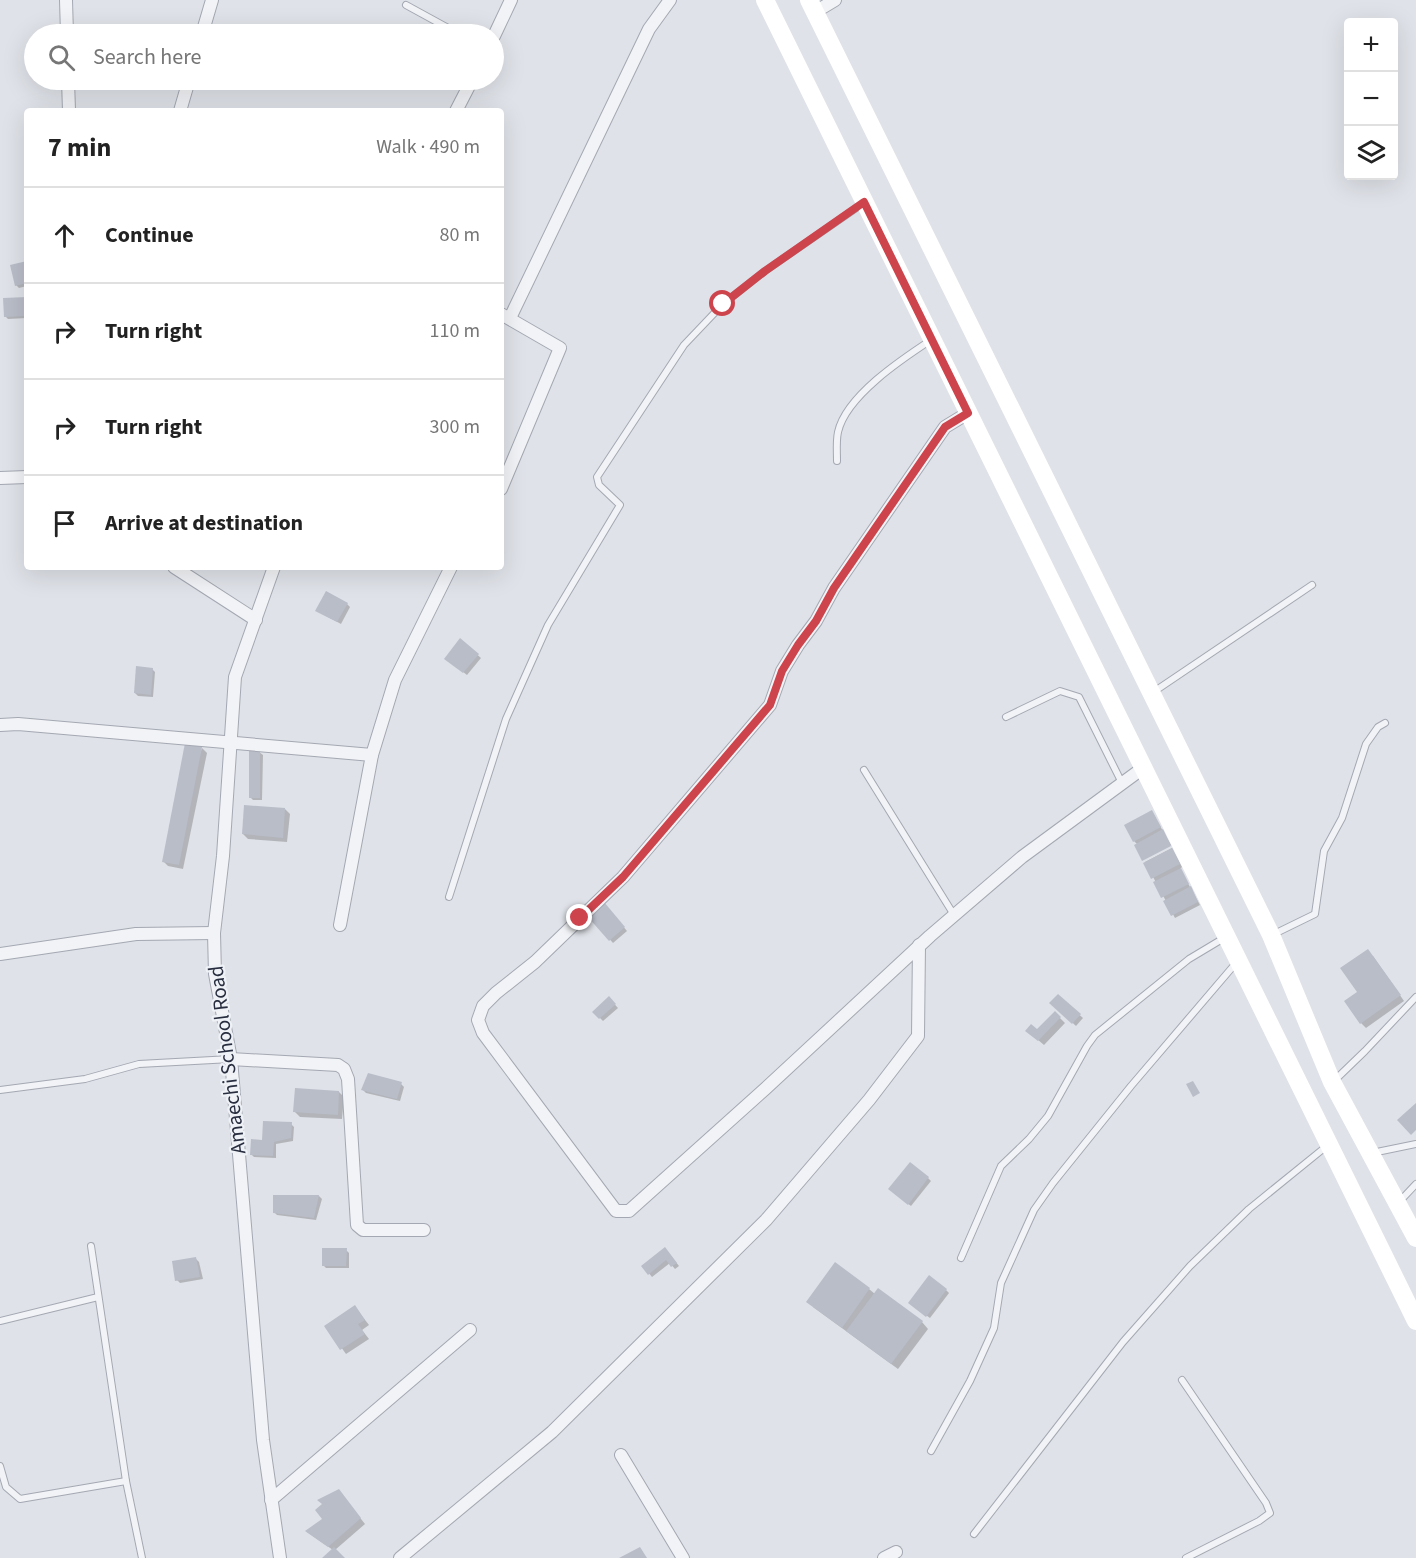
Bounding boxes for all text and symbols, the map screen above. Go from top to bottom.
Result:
map controls [1344,18,1398,180]
button: + [1344,18,1398,72]
search box [24,24,504,90]
icon: search [45,41,78,74]
text: Search here [93,41,201,73]
button: − [1344,72,1398,126]
button: layers [1344,126,1398,180]
text: 7 min [48,129,111,166]
text: Walk · 490 m [376,133,480,161]
icon: ahead [48,219,81,252]
text: Continue [105,219,194,251]
text: 80 m [440,221,480,249]
route start [709,290,735,316]
icon: right [48,315,81,348]
text: Turn right [105,315,202,347]
text: 110 m [430,317,480,345]
icon: right [48,411,81,444]
text: Turn right [105,411,202,443]
text: 300 m [430,413,480,441]
icon: arrive [48,507,81,540]
text: Arrive at destination [105,507,303,539]
route end [566,904,592,930]
street label: Amaechi School Road [201,964,253,1156]

